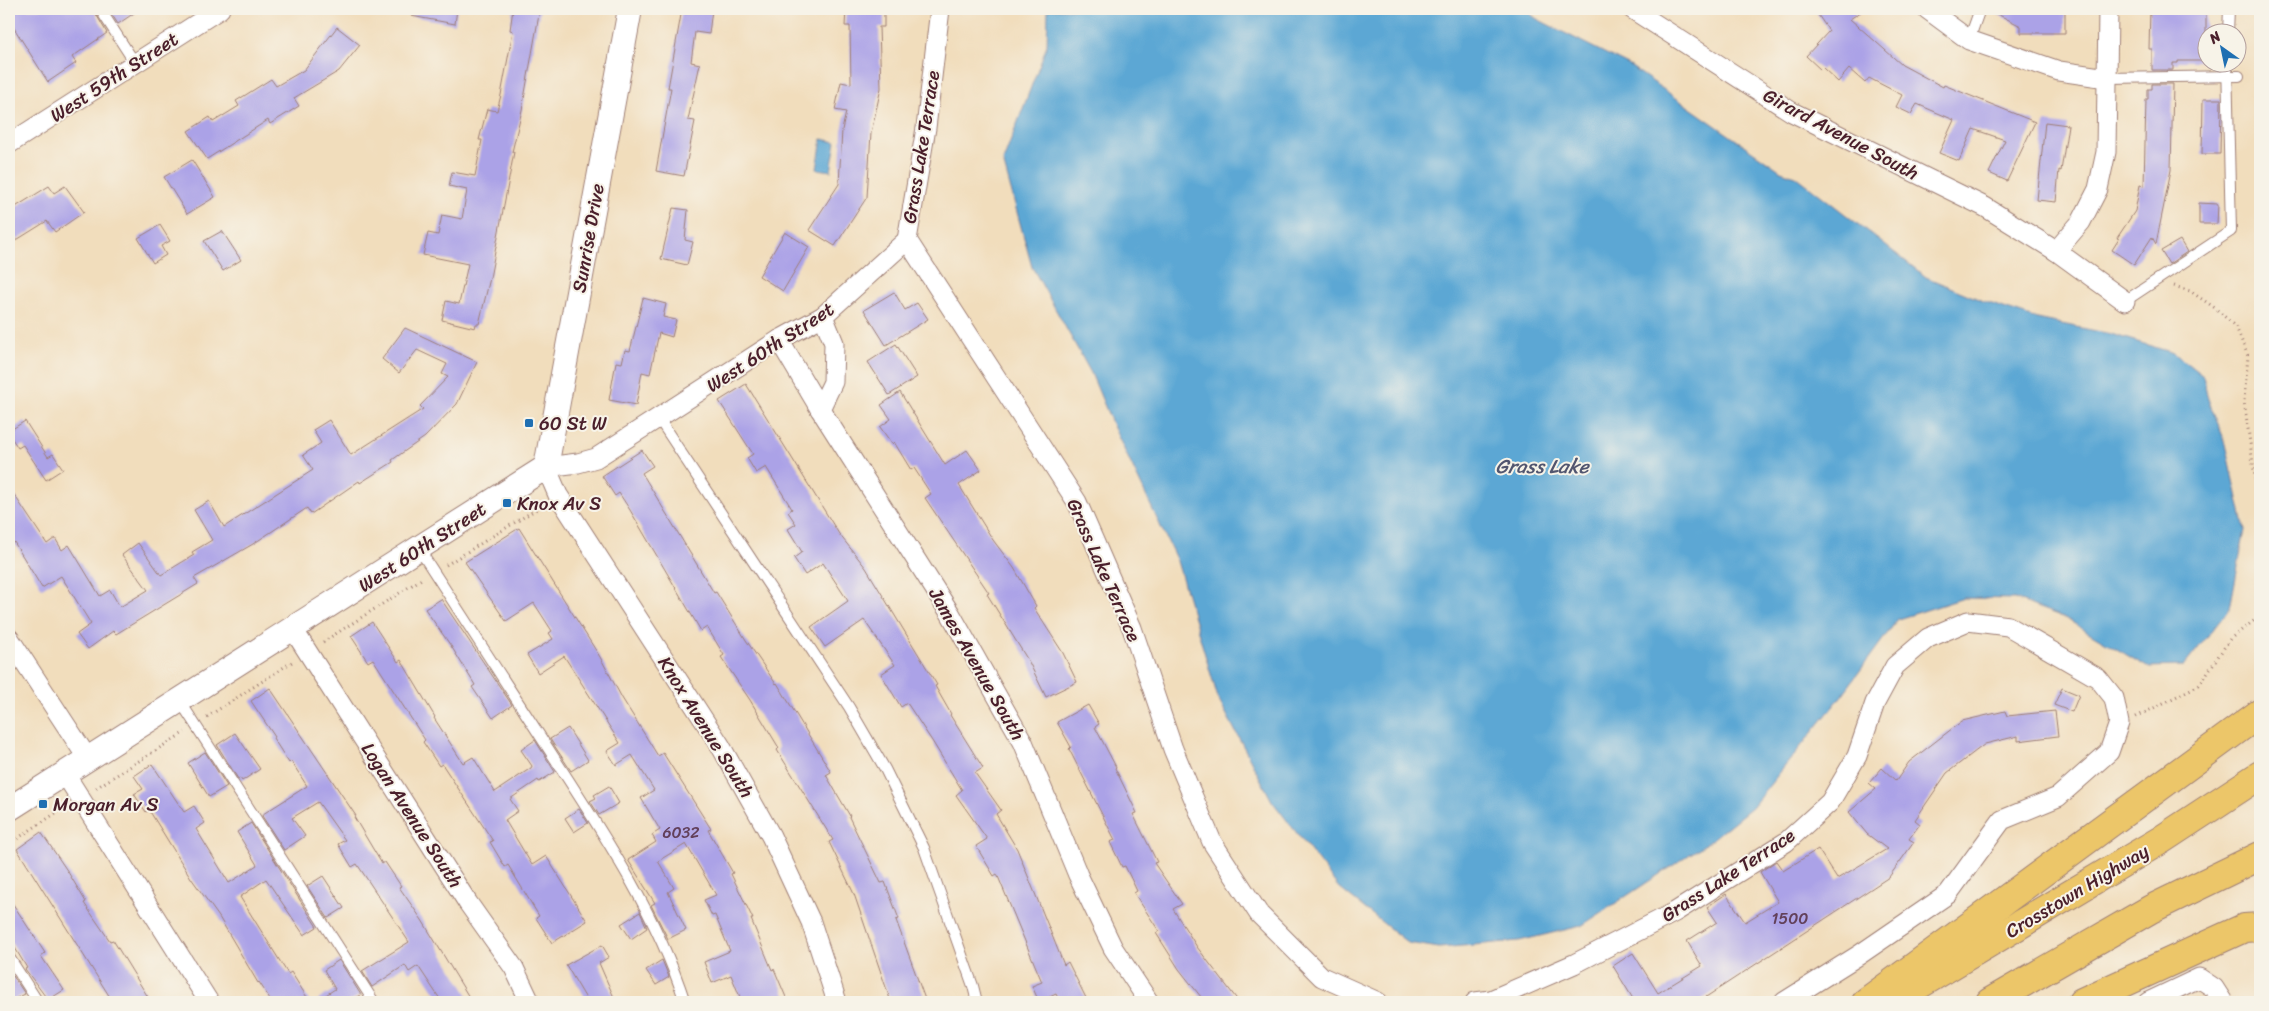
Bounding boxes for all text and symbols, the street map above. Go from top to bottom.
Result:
north arrow [2196,22,2246,72]
street label: West 59th Street [43,23,185,131]
text: N [2203,24,2226,51]
street label: Grass Lake Terrace [893,68,949,226]
street label: Girard Avenue South [1757,79,1925,189]
street label: Sunrise Drive [562,181,614,295]
street label: West 60th Street [699,293,841,401]
place label: 60 St W [539,407,607,440]
marker: 60 St W [523,417,535,429]
water label: Grass Lake [1496,449,1591,484]
place label: Knox Av S [517,487,601,520]
street label: West 60th Street [351,493,493,601]
street label: Grass Lake Terrace [1058,493,1150,647]
marker: Knox Av S [501,497,513,509]
street label: James Avenue South [919,580,1034,747]
street label: Knox Avenue South [649,649,763,805]
street label: Logan Avenue South [352,736,472,895]
place label: Morgan Av S [53,788,159,821]
marker: Morgan Av S [37,798,49,810]
house number: 6032 [662,818,700,847]
street label: Grass Lake Terrace [1654,819,1802,931]
street label: Crosstown Highway [1999,835,2155,947]
house number: 1500 [1772,904,1808,933]

